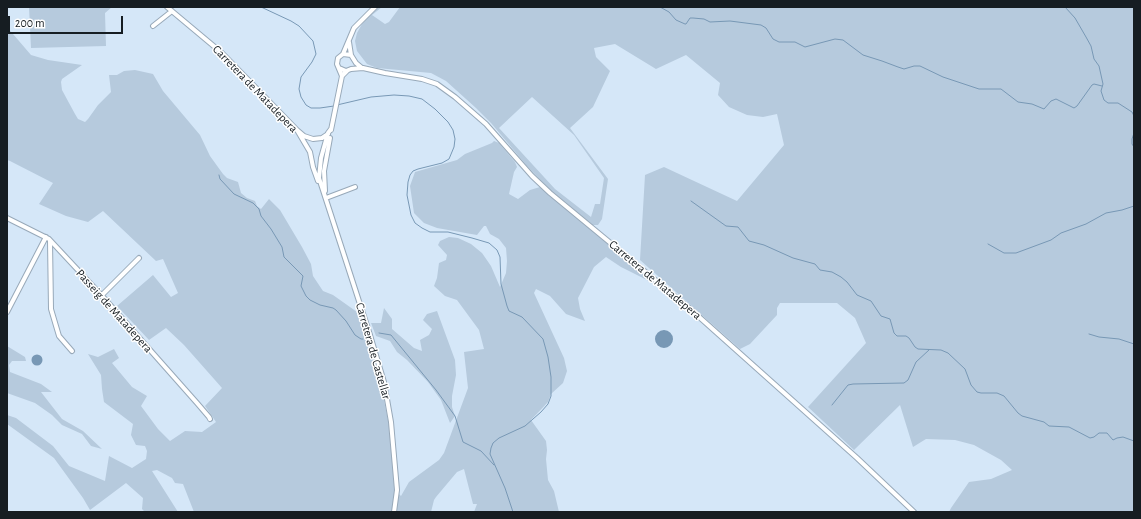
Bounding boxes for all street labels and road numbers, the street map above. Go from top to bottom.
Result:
street label: Carretera de Matadepera [210,42,300,136]
street label: Carretera de Matadepera [606,237,704,323]
street label: Passeig de Matadepera [73,266,155,356]
street label: Carretera de Castellar [352,301,394,401]

